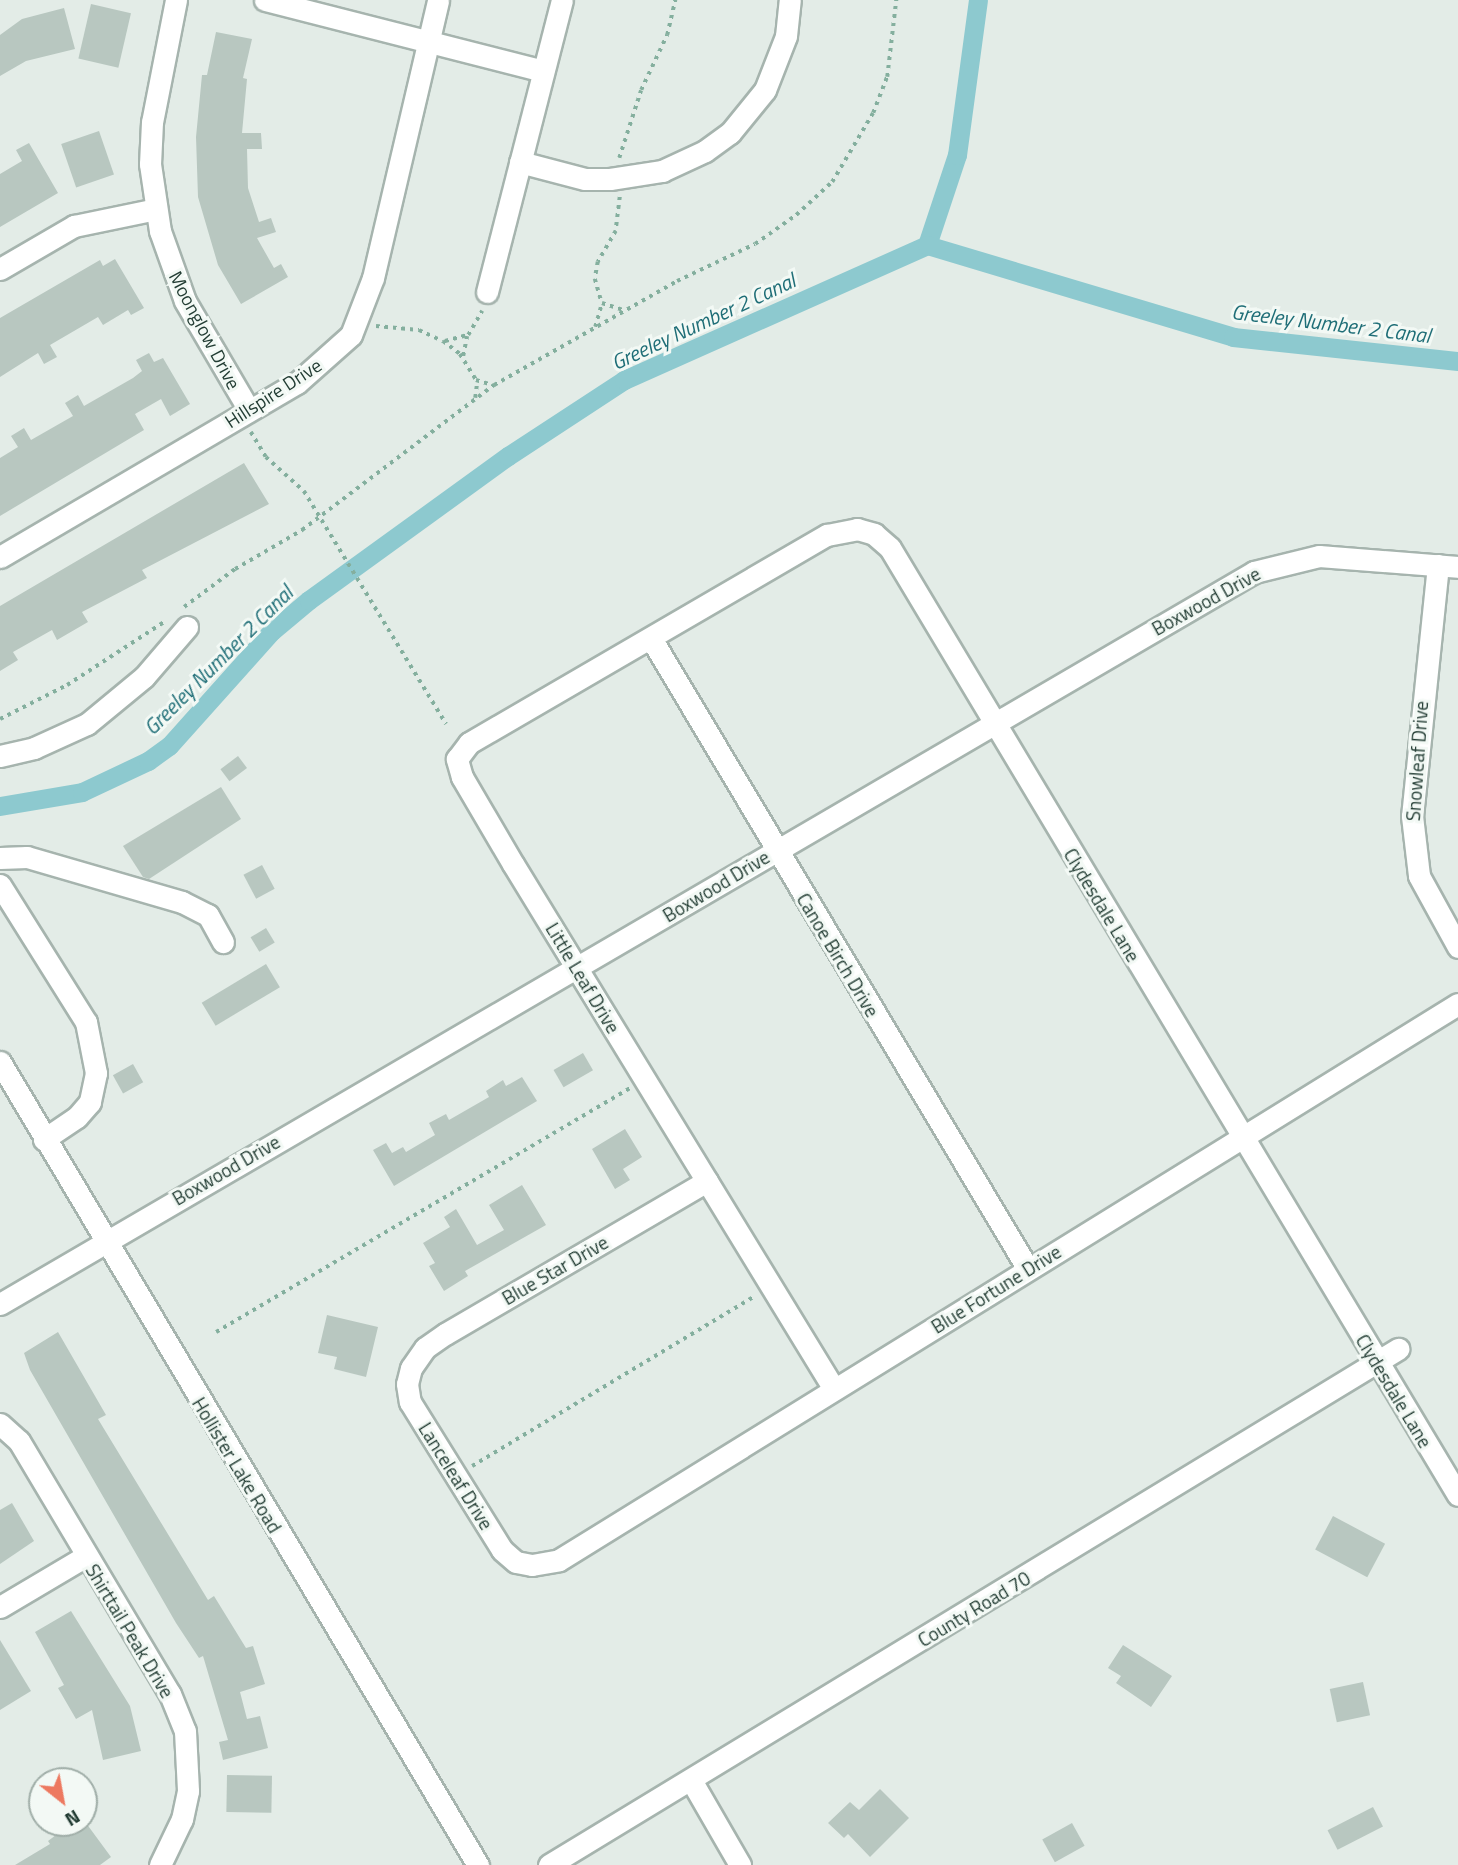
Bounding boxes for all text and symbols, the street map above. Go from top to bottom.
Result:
street label: Moonglow Drive [164,267,246,393]
water label: Greeley Number 2 Canal [607,267,799,375]
water label: Greeley Number 2 Canal [1230,298,1432,348]
street label: Hillspire Drive [220,353,326,433]
street label: Boxwood Drive [1148,562,1264,640]
water label: Greeley Number 2 Canal [138,580,298,740]
street label: Snowleaf Drive [1401,700,1433,822]
street label: Clydesdale Lane [1059,844,1145,966]
street label: Boxwood Drive [659,845,773,927]
street label: Canoe Birch Drive [792,889,884,1021]
street label: Little Leaf Drive [541,919,625,1037]
street label: Boxwood Drive [168,1130,284,1210]
street label: Blue Star Drive [498,1230,612,1310]
street label: Blue Fortune Drive [927,1240,1065,1338]
street label: Clydesdale Lane [1351,1330,1437,1452]
street label: Hollister Lake Road [188,1393,286,1537]
street label: Lanceleaf Drive [414,1418,498,1534]
street label: Shirttail Peak Drive [81,1560,179,1702]
street label: County Road 70 [914,1567,1034,1651]
north arrow [28,1767,98,1837]
text: N [60,1803,86,1835]

